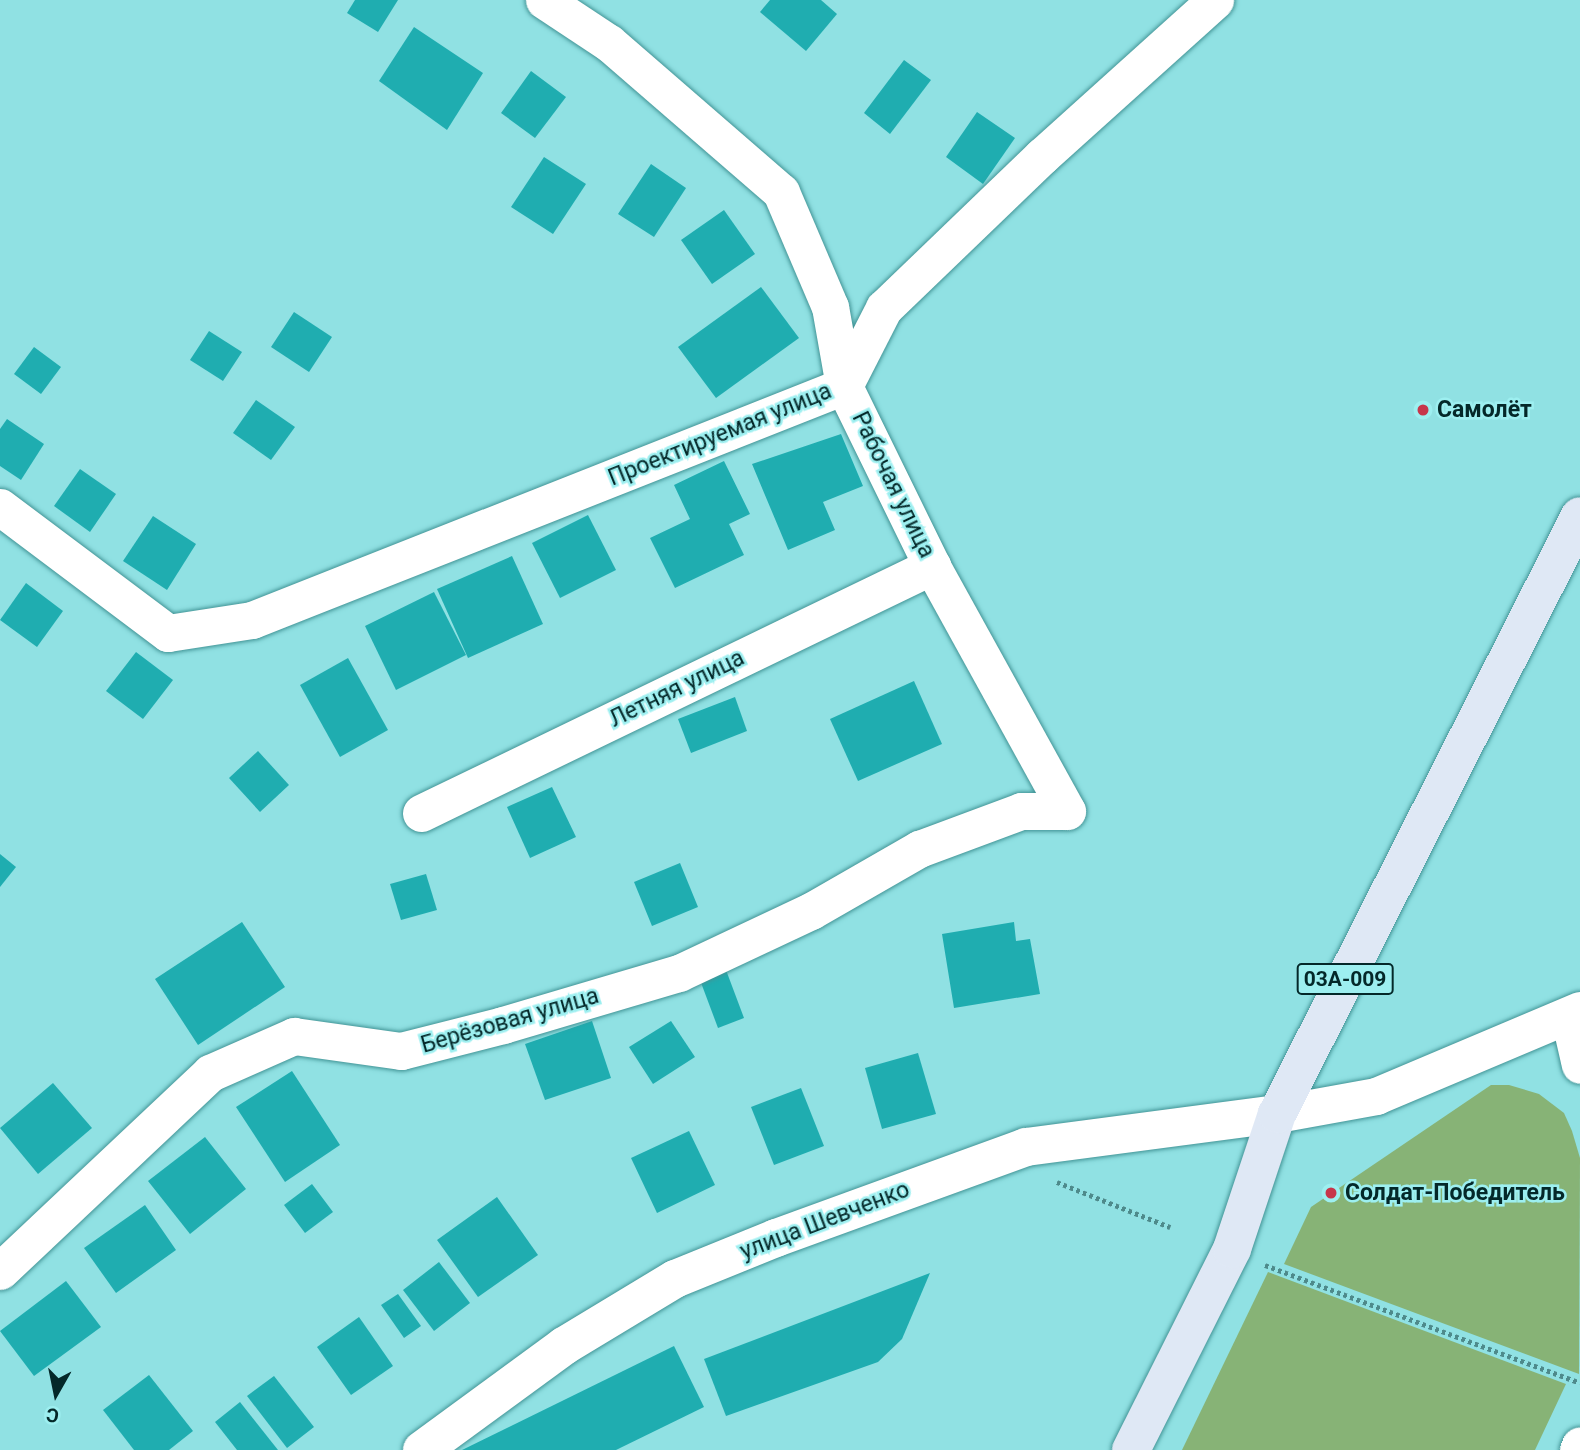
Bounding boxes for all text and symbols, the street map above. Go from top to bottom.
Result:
street label: Проектируемая улица [604,378,836,492]
place label: Самолёт [1437,396,1532,424]
marker: Самолёт [1415,402,1431,418]
street label: Рабочая улица [846,407,940,563]
street label: Летняя улица [605,644,749,734]
road number: 03А-009 [1296,962,1394,996]
street label: Берёзовая улица [418,982,602,1060]
street label: улица Шевченко [736,1176,914,1266]
place label: Солдат-Победитель [1345,1179,1565,1207]
marker: Солдат-Победитель [1323,1185,1339,1201]
north arrow [21,1359,91,1429]
text: С [45,1403,61,1428]

